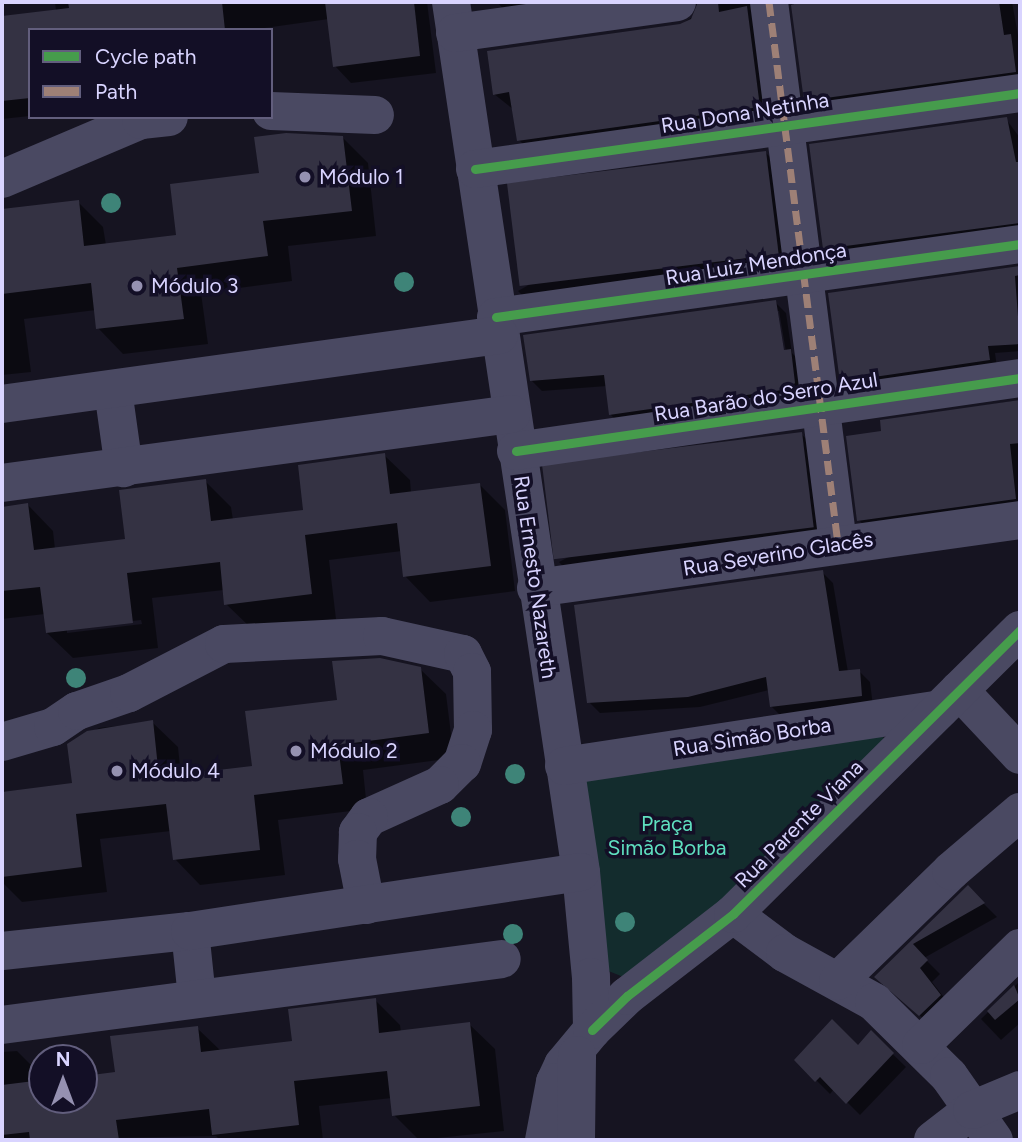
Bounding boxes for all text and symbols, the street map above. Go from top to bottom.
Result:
legend [28,28,273,119]
text: Cycle path [95,44,196,69]
text: Path [95,79,137,104]
street label: Rua Dona Netinha [659,87,831,139]
place label: Módulo 1 [319,164,404,190]
marker: Módulo 1 [297,169,313,185]
street label: Rua Luiz Mendonça [664,237,848,291]
place label: Módulo 3 [151,273,238,299]
marker: Módulo 3 [129,278,145,294]
street label: Rua Barão do Serro Azul [652,367,880,427]
street label: Rua Ernesto Nazareth [508,474,562,680]
street label: Rua Severino Glacês [681,527,875,581]
street label: Rua Simão Borba [671,712,833,762]
place label: Módulo 2 [310,738,398,764]
marker: Módulo 2 [288,743,304,759]
street label: Rua Parente Viana [730,755,868,893]
place label: Módulo 4 [131,758,220,784]
marker: Módulo 4 [109,763,125,779]
park label: Praça Simão Borba [608,811,726,861]
north arrow [28,1044,98,1114]
text: N [56,1048,70,1071]

